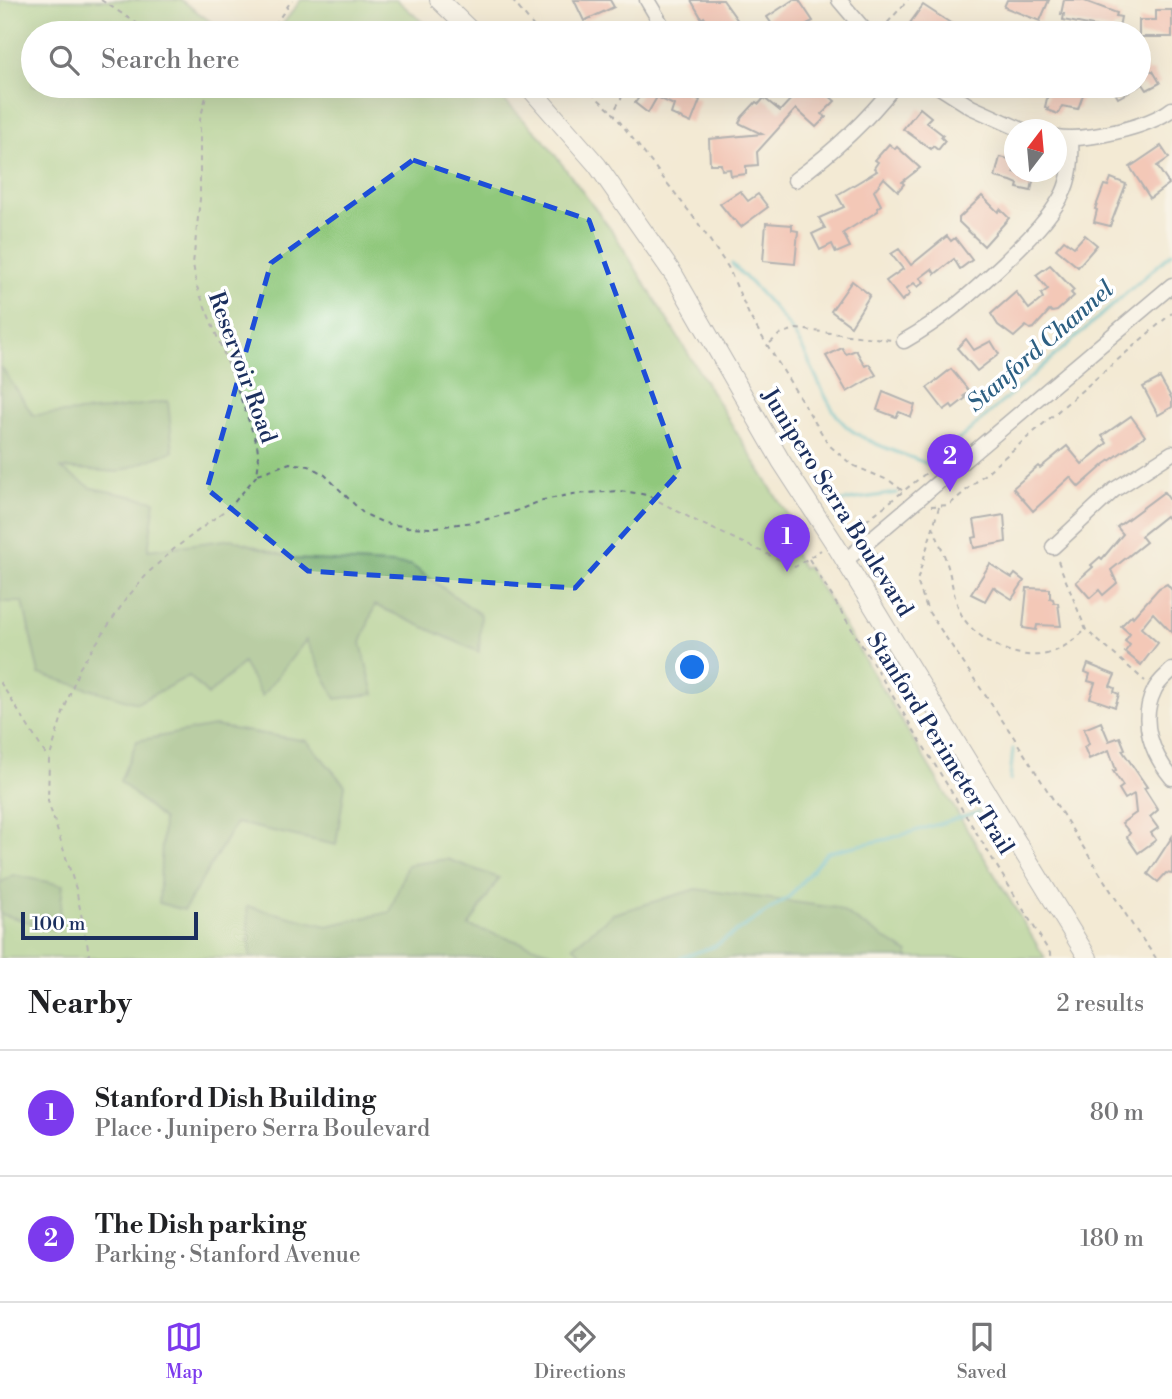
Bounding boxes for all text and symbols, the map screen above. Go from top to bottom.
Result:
search box [21,21,1151,98]
icon: search [45,41,83,79]
text: Search here [101,44,240,76]
north arrow [1004,119,1067,182]
water label: Stanford Channel [961,275,1120,419]
street label: Reservoir Road [202,288,282,447]
street label: Junipero Serra Boulevard [755,382,919,622]
pin: 2 [927,434,973,492]
pin: 1 [764,514,810,572]
street label: Stanford Perimeter Trail [860,627,1020,860]
your location [675,650,709,684]
scale bar [21,909,198,941]
text: 100 m [32,912,85,936]
text: Nearby [28,985,132,1023]
text: 2 results [1057,990,1144,1018]
text: Stanford Dish Building [95,1083,376,1115]
text: 1 [45,1099,57,1127]
text: 80 m [1090,1099,1144,1127]
text: Place · Junipero Serra Boulevard [95,1115,430,1143]
text: The Dish parking [95,1209,306,1241]
text: 2 [44,1225,58,1253]
text: 180 m [1080,1225,1144,1253]
text: Parking · Stanford Avenue [95,1241,361,1269]
tab: Map [165,1318,203,1384]
tab: Directions [534,1318,626,1384]
tab: Saved [957,1318,1007,1384]

